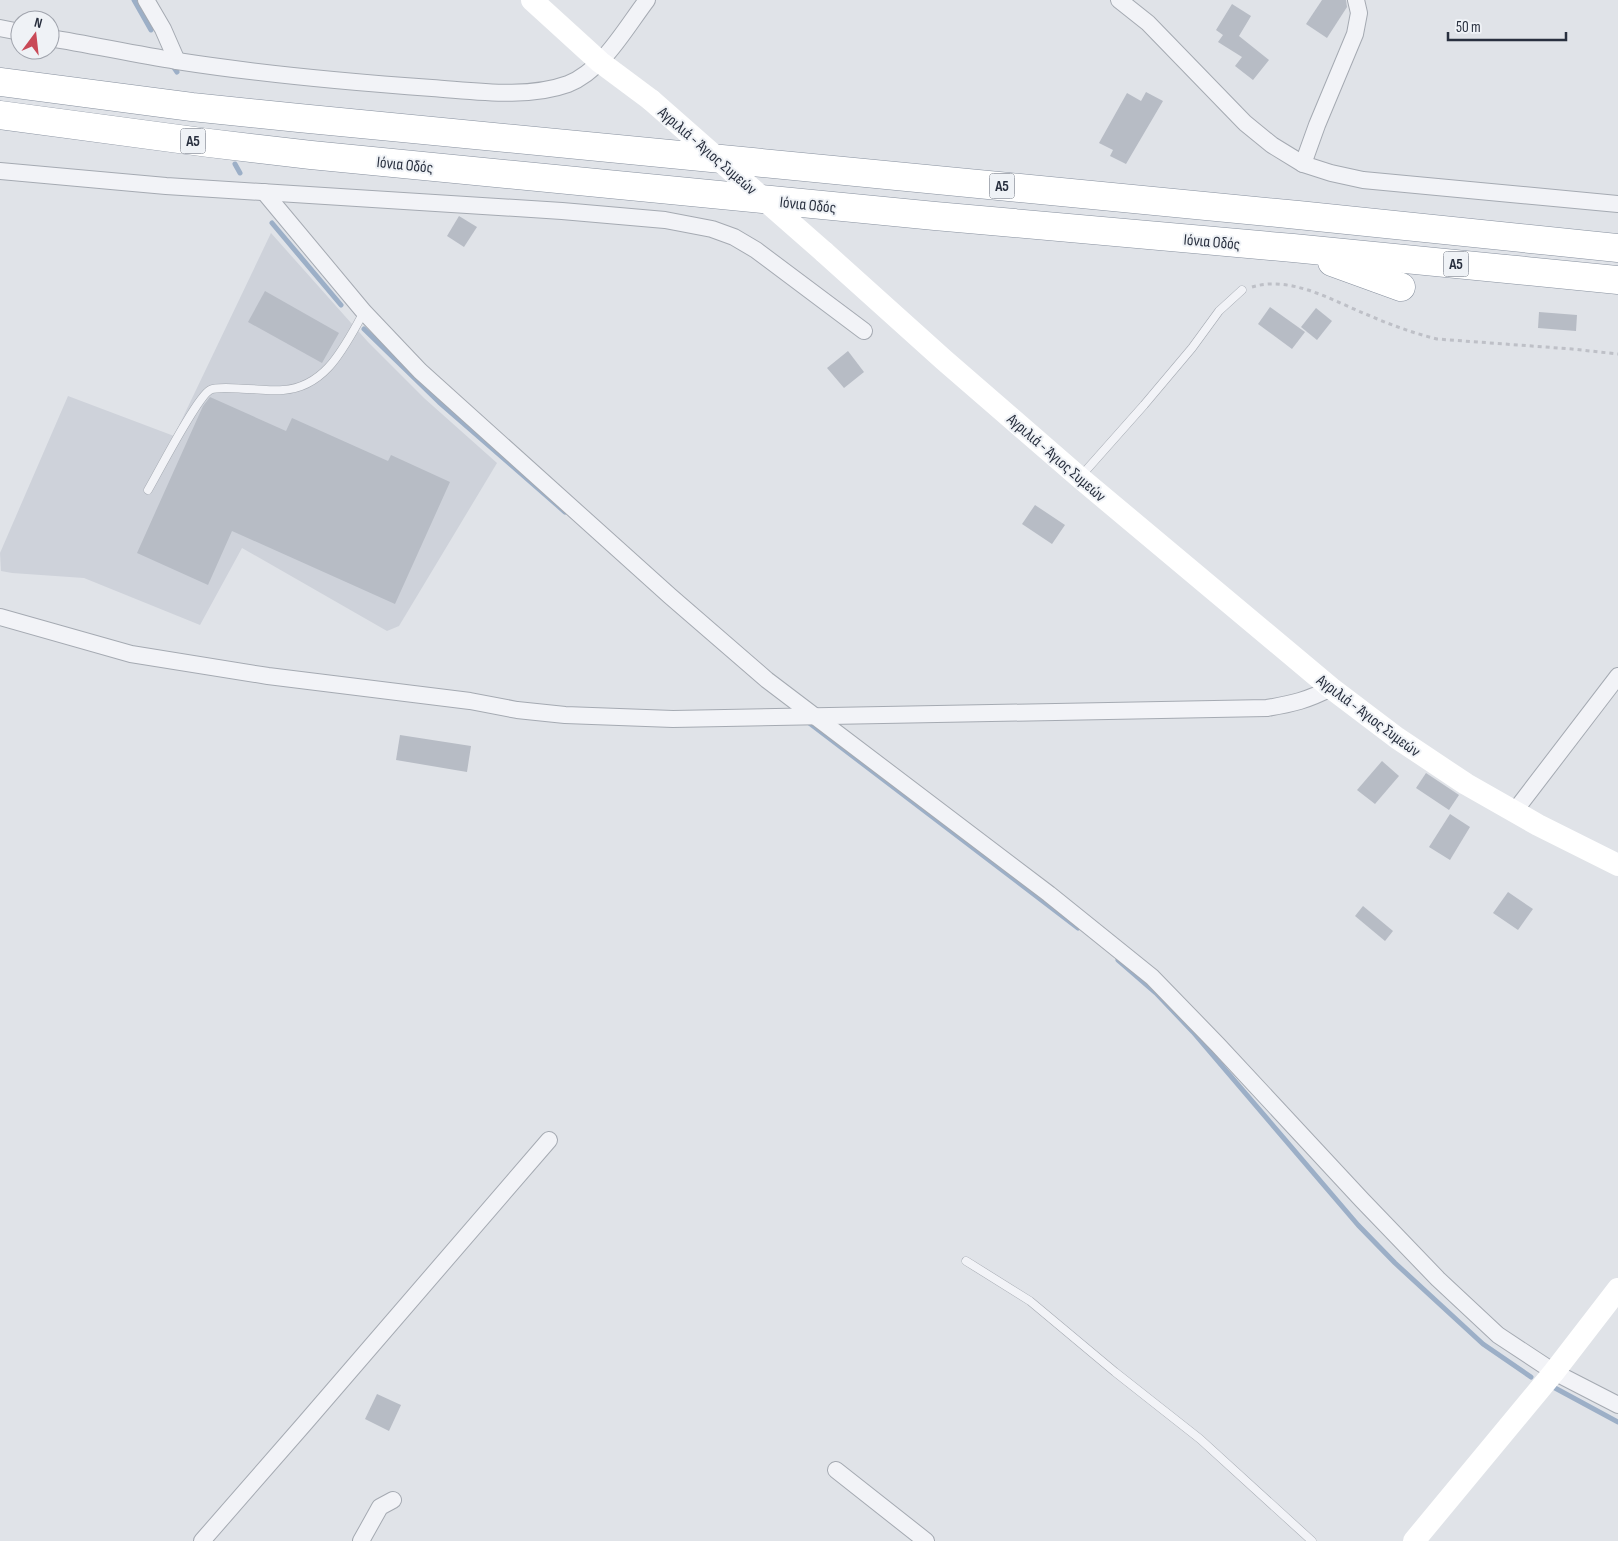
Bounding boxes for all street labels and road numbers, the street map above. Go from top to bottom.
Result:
street label: Αγριλιά - Άγιος Συμεών [653,102,760,199]
road number: Α5 [180,128,206,154]
street label: Ιόνια Οδός [376,153,434,178]
road number: Α5 [990,174,1014,198]
street label: Ιόνια Οδός [779,193,837,218]
street label: Ιόνια Οδός [1183,231,1241,254]
road number: Α5 [1444,252,1468,276]
street label: Αγριλιά - Άγιος Συμεών [1002,409,1109,506]
street label: Αγριλιά - Άγιος Συμεών [1312,671,1424,761]

